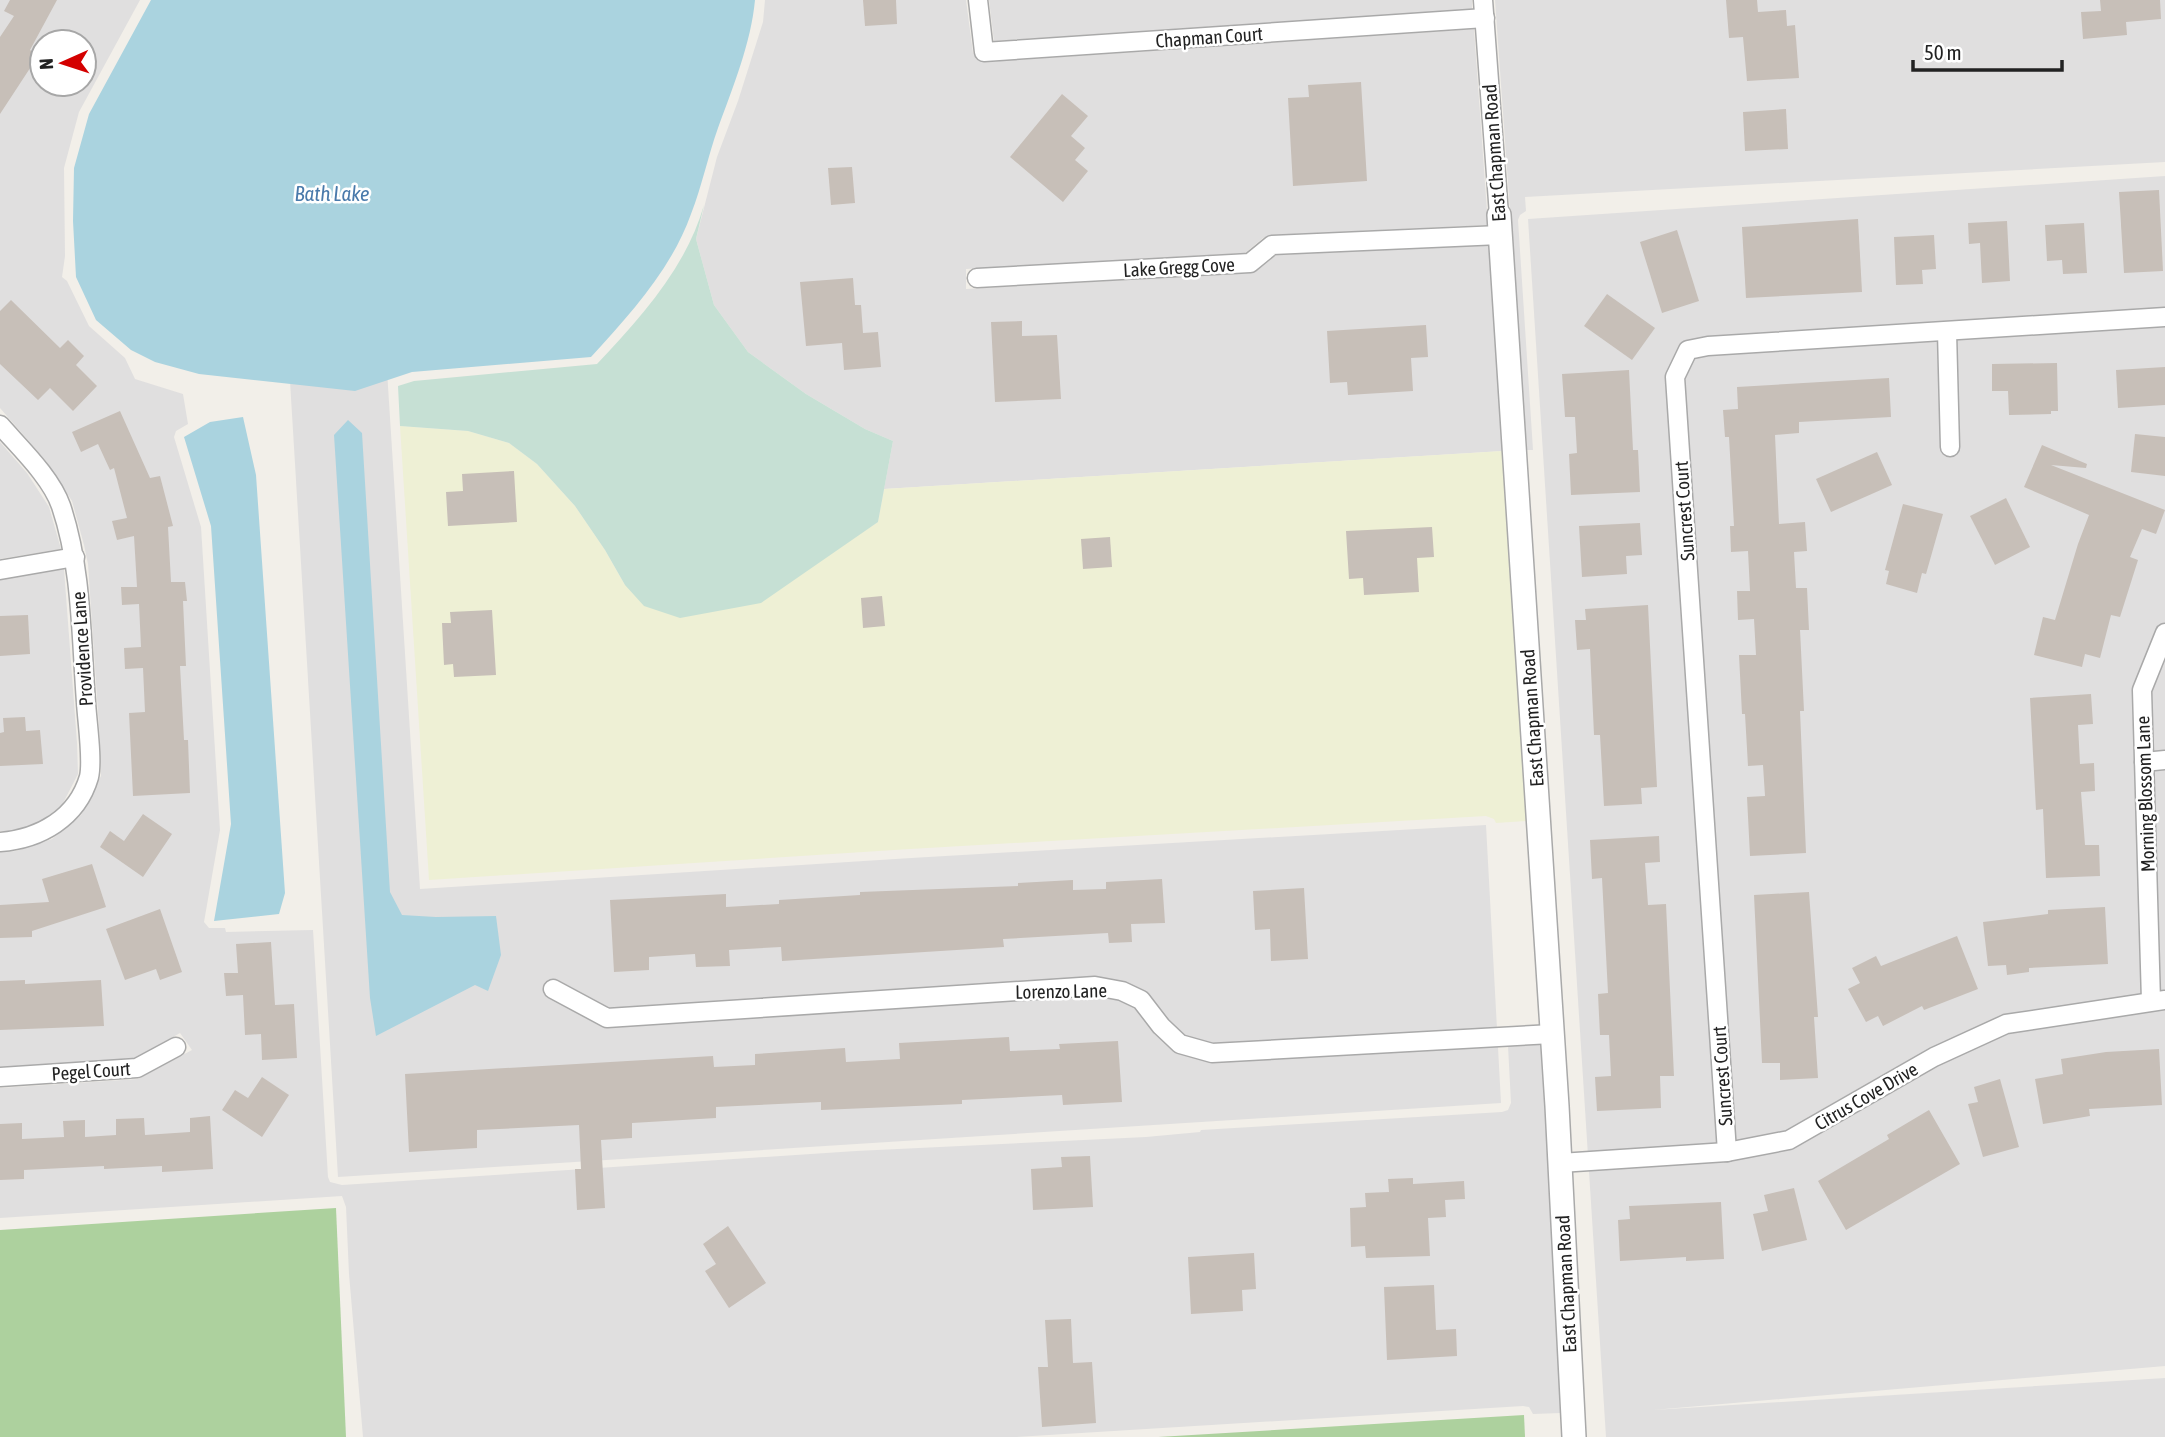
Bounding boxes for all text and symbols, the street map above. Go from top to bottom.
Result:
street label: Chapman Court [1155,22,1263,52]
north arrow [28,28,98,98]
scale bar [1913,28,2062,72]
text: 50 m [1924,40,1962,64]
text: N [35,58,57,70]
street label: East Chapman Road [1478,83,1510,223]
water label: Bath Lake [294,181,370,205]
street label: Lake Gregg Cove [1123,253,1235,281]
street label: Suncrest Court [1670,460,1698,562]
street label: Providence Lane [67,591,97,707]
street label: East Chapman Road [1516,648,1548,788]
street label: Morning Blossom Lane [2131,716,2159,872]
street label: Lorenzo Lane [1015,979,1107,1003]
street label: Suncrest Court [1708,1025,1736,1127]
street label: Pegel Court [51,1057,131,1085]
street label: Citrus Cove Drive [1810,1058,1922,1134]
street label: East Chapman Road [1551,1215,1581,1353]

